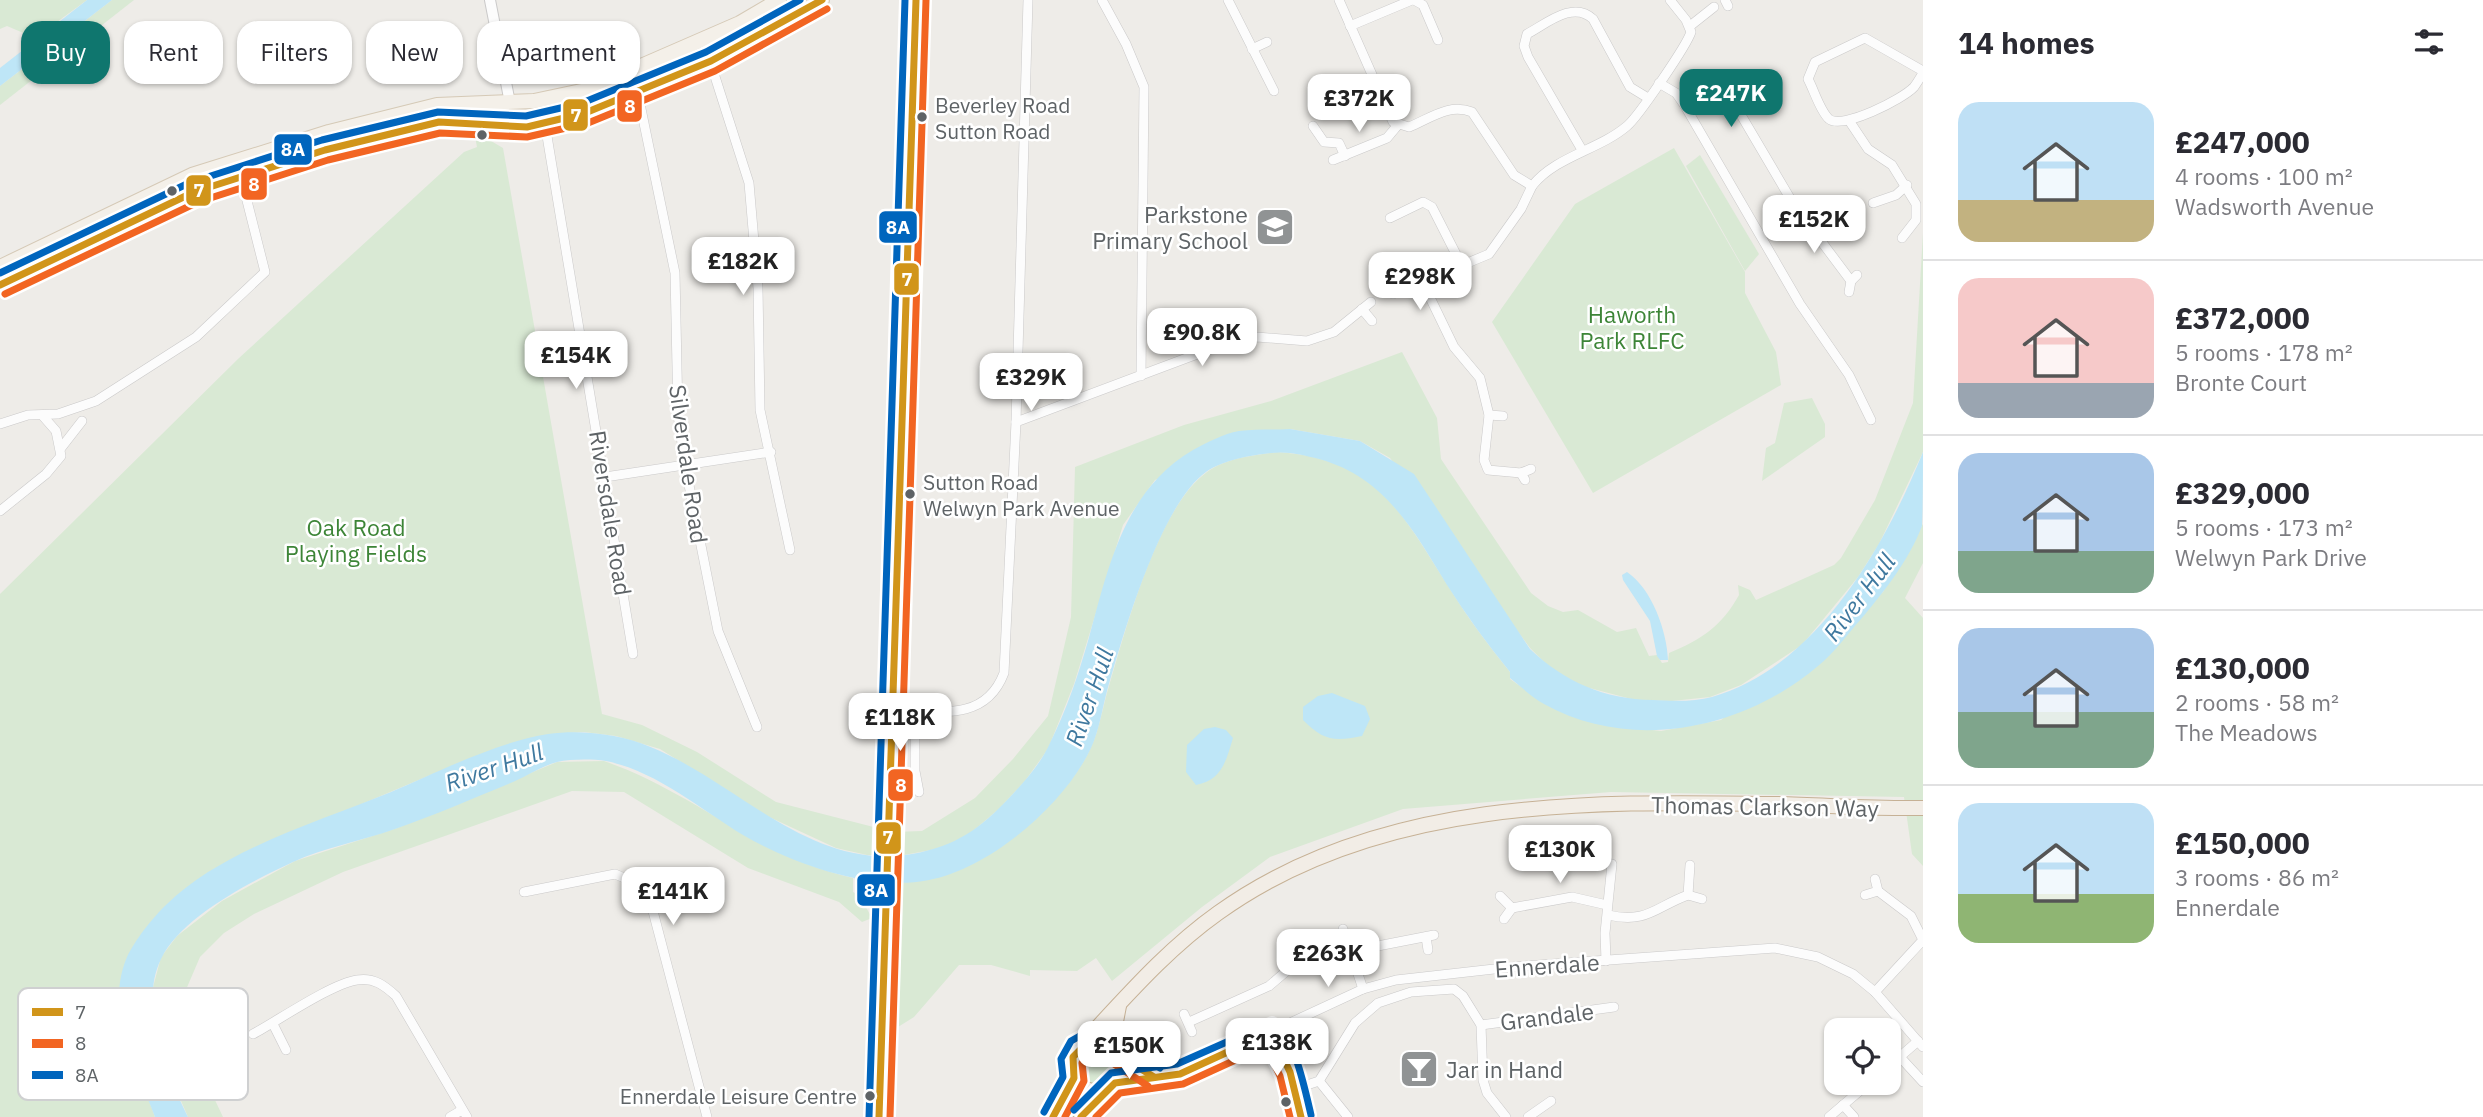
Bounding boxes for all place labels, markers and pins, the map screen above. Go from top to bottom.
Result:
pin: £247K [1682,69,1780,129]
pin: £372K [1310,74,1408,134]
place label: Beverley Road Sutton Road [935,91,1070,145]
marker: Beverley Road Sutton Road [915,110,929,124]
unlabelled marker [475,128,489,142]
unlabelled marker [165,184,179,198]
pin: £152K [1765,196,1863,255]
place label: Parkstone Primary School [1092,199,1248,255]
school or university icon: Parkstone Primary School [1254,206,1296,248]
pin: £182K [694,238,792,297]
pin: £298K [1371,252,1469,312]
pin: £90.8K [1145,308,1259,368]
pin: £154K [527,332,625,391]
pin: £329K [982,354,1080,413]
place label: Sutton Road Welwyn Park Avenue [923,468,1120,522]
marker: Sutton Road Welwyn Park Avenue [903,487,917,501]
pin: £118K [851,694,949,753]
pin: £130K [1511,826,1609,885]
pin: £141K [624,867,722,927]
pin: £263K [1279,930,1377,989]
pin: £138K [1228,1018,1326,1078]
pin: £150K [1080,1021,1178,1081]
bar icon: Jar in Hand [1398,1048,1440,1090]
place label: Jar in Hand [1446,1054,1563,1084]
place label: Ennerdale Leisure Centre [620,1082,857,1110]
marker: Ennerdale Leisure Centre [863,1089,877,1103]
unlabelled marker [1279,1095,1293,1109]

